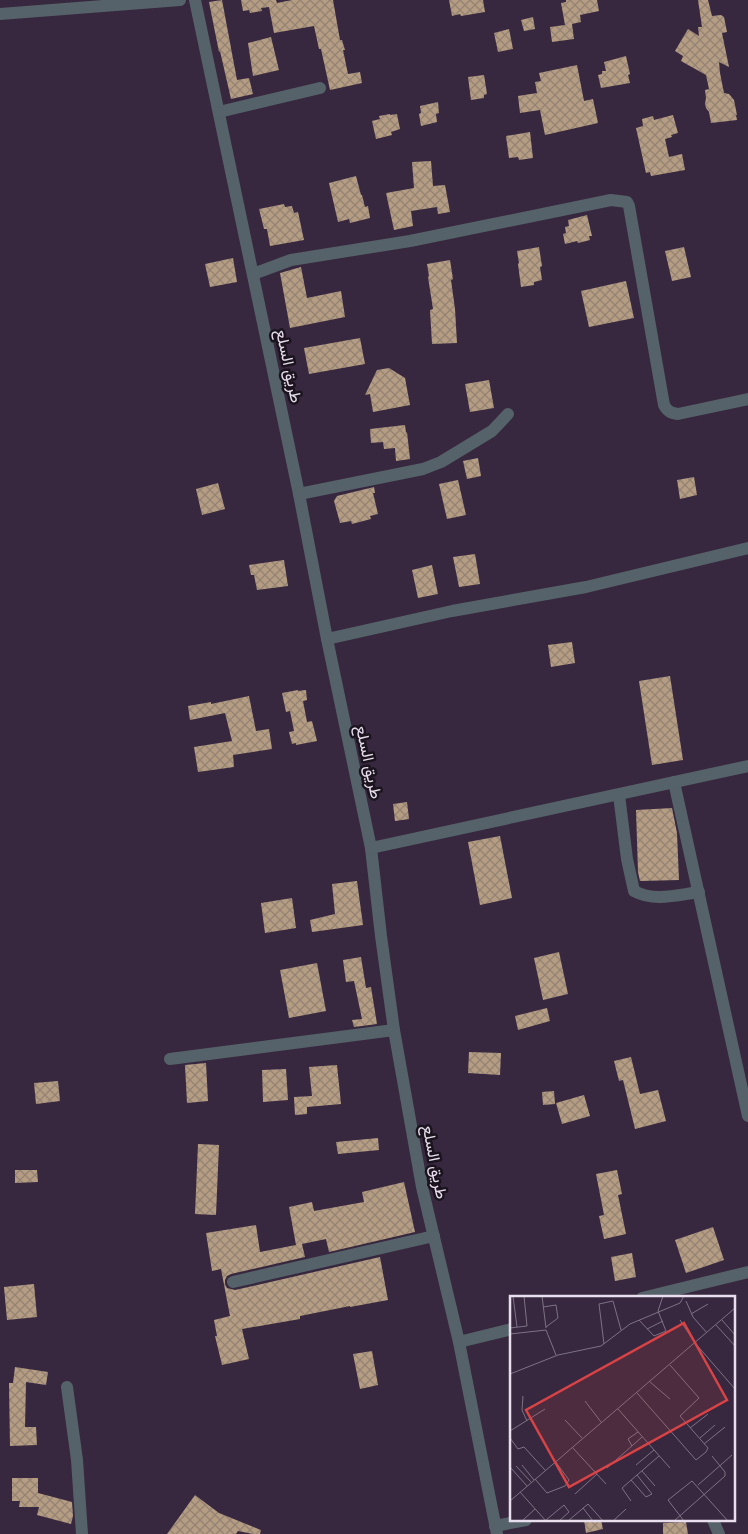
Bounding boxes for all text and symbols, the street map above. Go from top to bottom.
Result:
street label: طريق السلع [270,328,305,405]
street label: طريق السلع [350,724,385,801]
street label: طريق السلع [417,1124,450,1201]
inset map [510,1296,736,1522]

